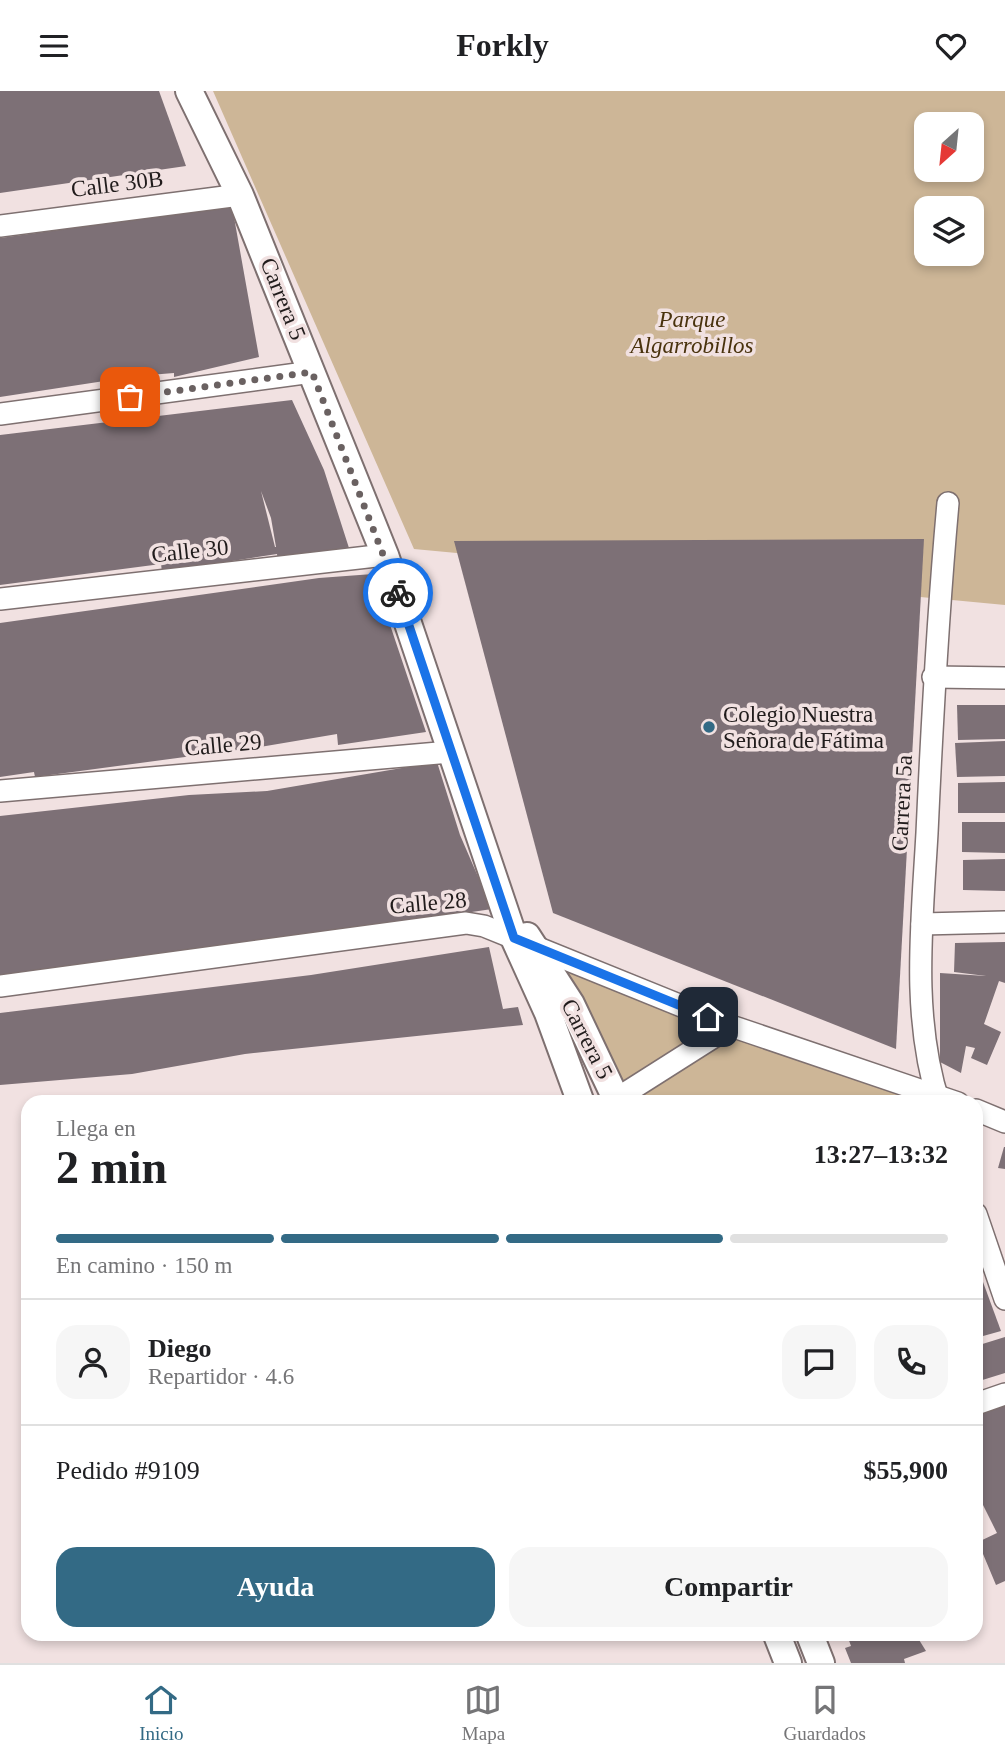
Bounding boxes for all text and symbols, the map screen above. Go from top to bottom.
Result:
icon: menu [35,27,73,65]
text: Forkly [456,27,549,63]
icon: heart [932,27,970,65]
north arrow [914,112,984,182]
map controls [914,112,984,266]
street label: Calle 30B [70,166,164,202]
button: layers [914,196,984,266]
street label: Carrera 5 [255,254,311,344]
park label: Parque Algarrobillos [628,307,754,358]
pin [100,367,160,427]
icon: bag [111,378,149,416]
street label: Calle 30 [150,535,230,567]
courier [363,558,433,628]
icon: bike [379,574,417,612]
place label: Colegio Nuestra Señora de Fátima [723,702,884,753]
marker: Colegio Nuestra Señora de Fátima [701,719,717,735]
street label: Calle 29 [183,729,263,761]
street label: Carrera 5a [887,754,917,852]
street label: Calle 28 [388,887,468,919]
pin [678,987,738,1047]
street label: Carrera 5 [556,995,618,1083]
icon: home [689,998,727,1036]
text: Llega en [56,1116,136,1141]
text: 13:27–13:32 [814,1140,948,1169]
text: 2 min [56,1142,167,1193]
text: En camino · 150 m [56,1253,232,1278]
button: person [56,1325,130,1399]
button: chat [782,1325,856,1399]
button: phone [874,1325,948,1399]
text: Diego [148,1334,212,1363]
text: Repartidor · 4.6 [148,1364,294,1389]
text: Pedido #9109 [56,1456,200,1485]
text: $55,900 [864,1456,948,1485]
button: Ayuda [56,1547,495,1627]
button: Compartir [509,1547,948,1627]
tab: Inicio [139,1681,184,1745]
tab: Mapa [462,1681,505,1745]
tab: Guardados [783,1681,866,1745]

